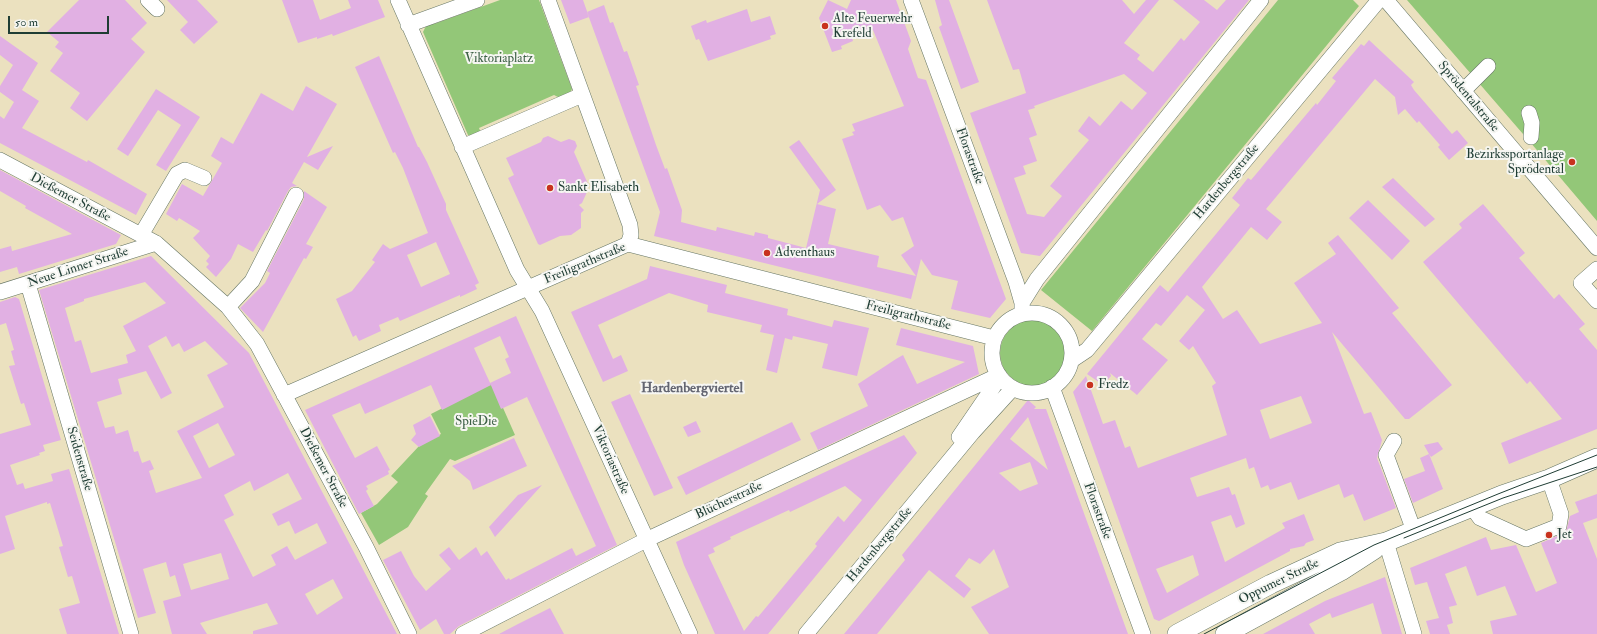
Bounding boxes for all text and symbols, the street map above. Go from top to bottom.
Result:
scale bar [10,8,111,34]
place label: Alte Feuerwehr Krefeld [833,11,912,42]
text: 50 m [15,15,38,30]
marker: Alte Feuerwehr Krefeld [820,21,830,31]
park label: Viktoriaplatz [465,51,533,67]
street label: Sprödentalstraße [1434,58,1502,136]
street label: Florastraße [952,126,986,186]
street label: Hardenbergstraße [1191,141,1263,223]
place label: Bezirkssportanlage Sprödental [1466,147,1564,178]
marker: Bezirkssportanlage Sprödental [1567,157,1577,167]
street label: Dießemer Straße [27,170,113,226]
place label: Sankt Elisabeth [558,180,639,196]
marker: Sankt Elisabeth [545,183,555,193]
street label: Freiligrathstraße [542,240,628,288]
street label: Neue Linner Straße [26,244,130,292]
place label: Adventhaus [775,245,835,261]
marker: Adventhaus [762,248,772,258]
street label: Freiligrathstraße [864,298,952,334]
place label: Fredz [1098,377,1129,393]
marker: Fredz [1085,380,1095,390]
district label: Hardenbergviertel [641,381,743,397]
park label: SpieDie [455,414,497,430]
street label: Viktoriastraße [588,423,632,497]
street label: Seidenstraße [62,425,96,493]
street label: Dießemer Straße [295,425,351,511]
street label: Blücherstraße [693,479,765,523]
street label: Florastraße [1080,481,1114,541]
street label: Hardenbergstraße [844,504,916,586]
place label: Jet [1557,527,1572,543]
marker: Jet [1544,530,1554,540]
street label: Oppumer Straße [1236,556,1322,608]

